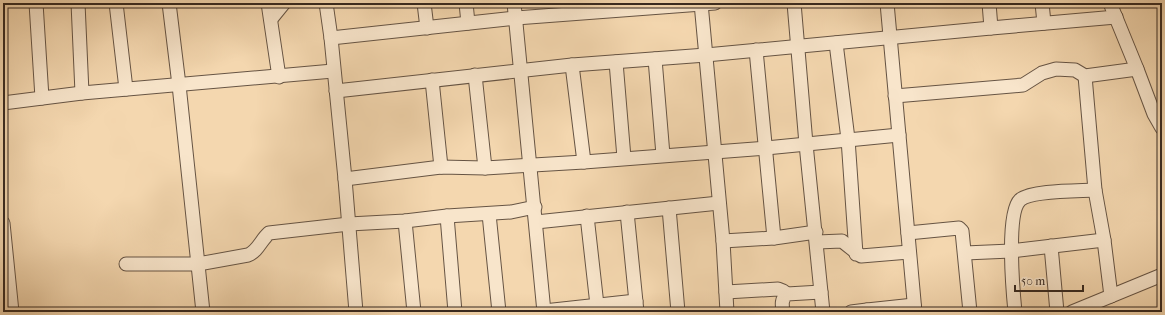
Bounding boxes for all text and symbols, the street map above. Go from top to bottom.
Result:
scale bar [1015,267,1083,293]
text: 50 m [1021,274,1045,288]

